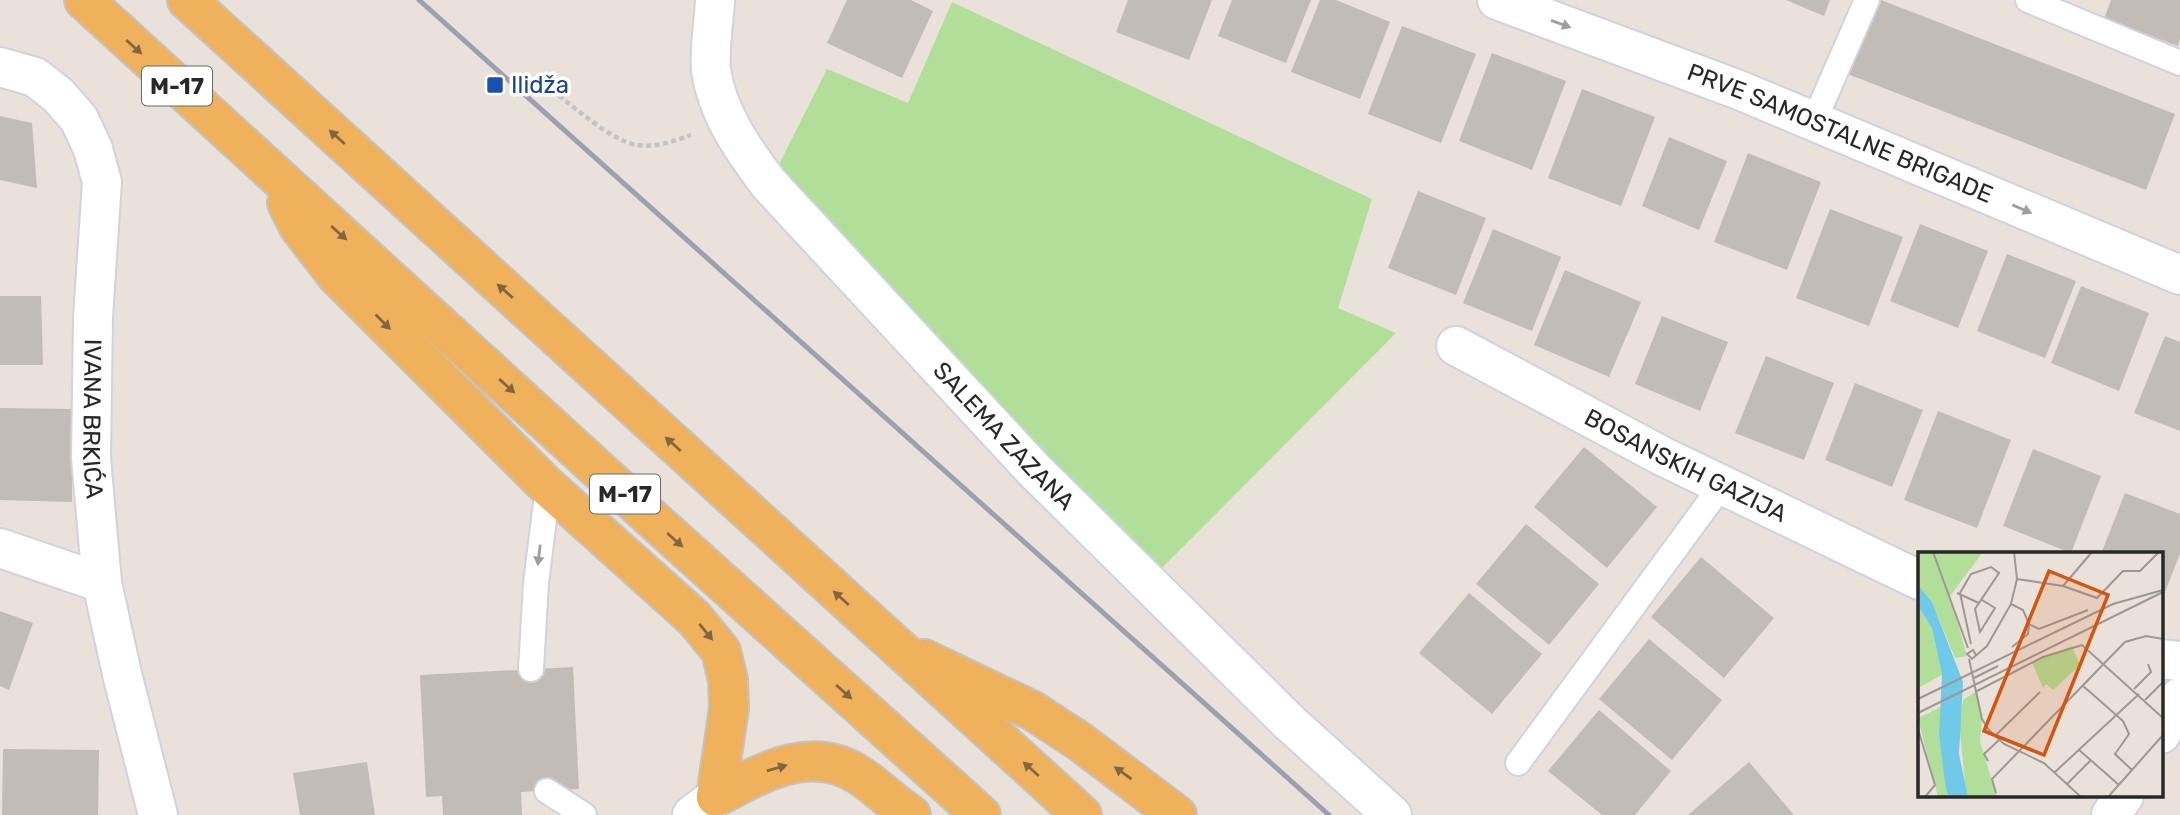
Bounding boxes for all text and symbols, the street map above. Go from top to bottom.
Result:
one-way arrow [1550,18,1571,29]
one-way arrow [125,39,142,54]
street label: PRVE SAMOSTALNE BRIGADE [1683,58,1997,209]
road number: M-17 [142,66,212,106]
place label: Ilidža [511,71,569,99]
marker: Ilidža [485,75,505,95]
one-way arrow [328,129,346,145]
one-way arrow [2012,203,2032,215]
one-way arrow [330,225,348,241]
one-way arrow [497,283,514,299]
one-way arrow [375,314,392,331]
street label: IVANA BRKIĆA [77,339,109,500]
street label: SALEMA ZAZANA [927,356,1080,516]
one-way arrow [498,378,515,394]
street label: BOSANSKIH GAZIJA [1580,403,1791,528]
one-way arrow [664,436,682,452]
road number: M-17 [590,474,660,514]
one-way arrow [666,531,683,547]
one-way arrow [534,544,545,566]
inset map [1918,552,2162,798]
one-way arrow [833,590,850,606]
one-way arrow [698,624,713,641]
one-way arrow [835,684,853,700]
one-way arrow [767,762,788,772]
one-way arrow [1023,762,1040,778]
one-way arrow [1114,766,1133,780]

